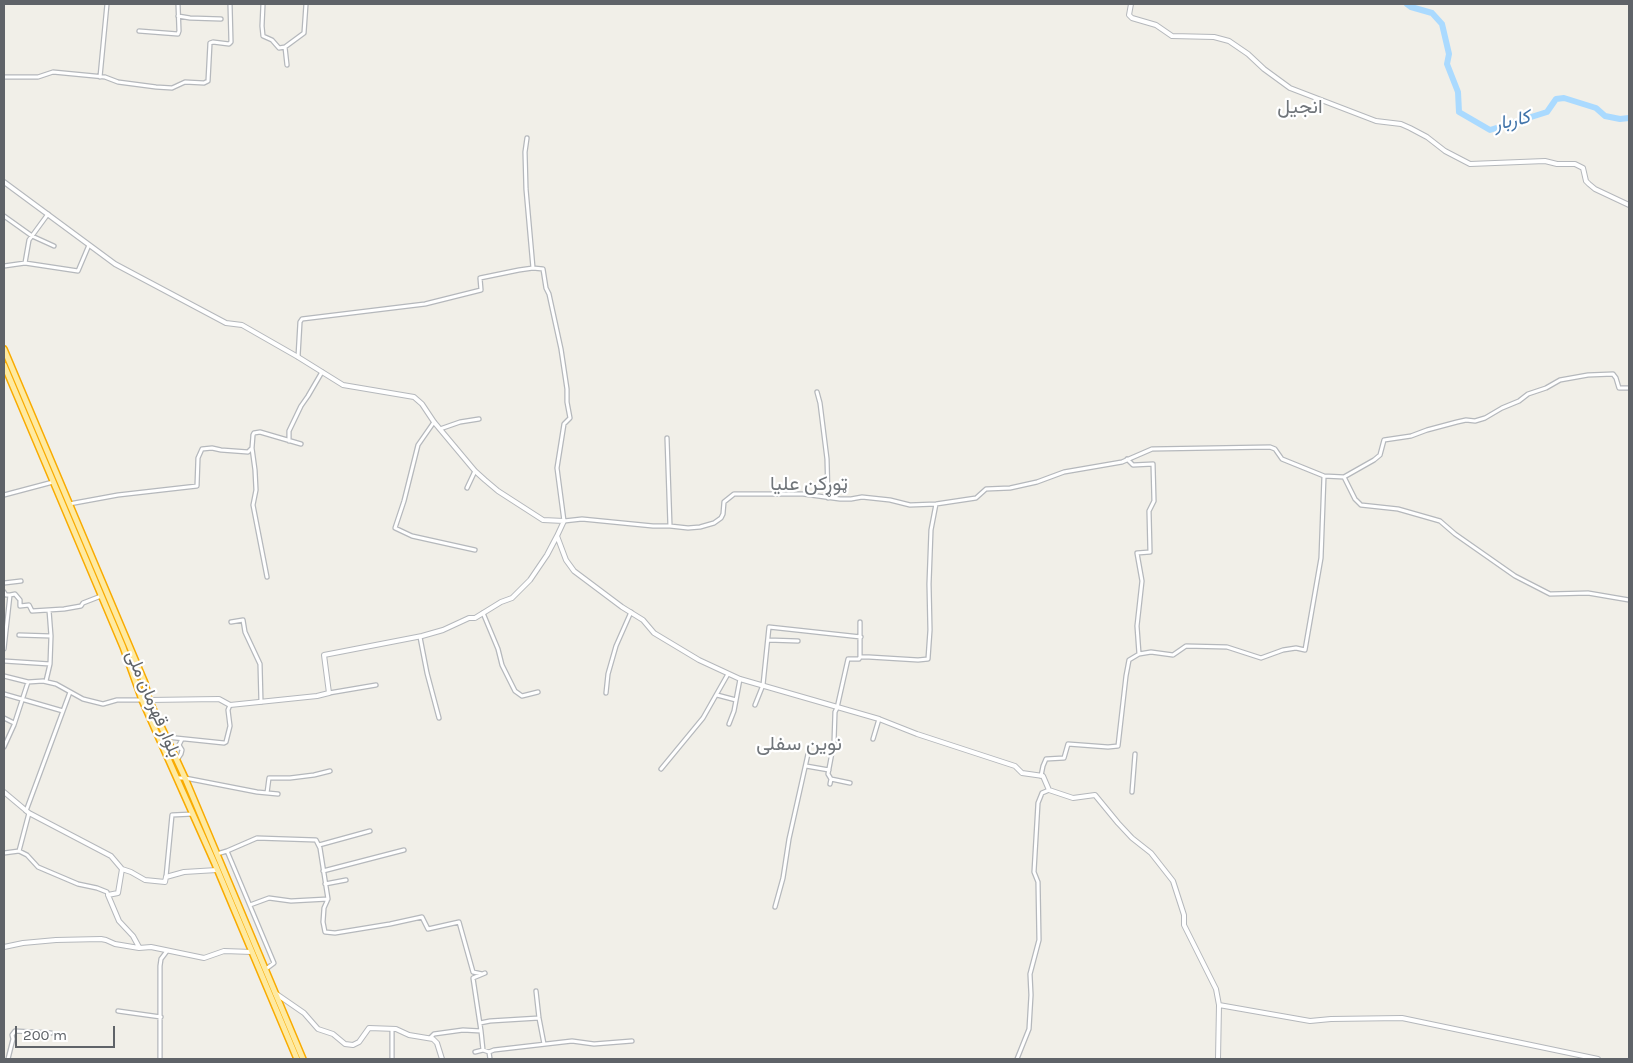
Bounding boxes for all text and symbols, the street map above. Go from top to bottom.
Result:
district label: انجيل [1277,95,1323,119]
water label: کاربار [1492,106,1532,136]
district label: ټوړکن علیا [770,472,848,496]
street label: بلوار قهرمان ملی [121,647,185,761]
district label: نوین سفلى [756,732,842,756]
scale bar [18,1016,118,1048]
text: 200 m [23,1026,67,1044]

